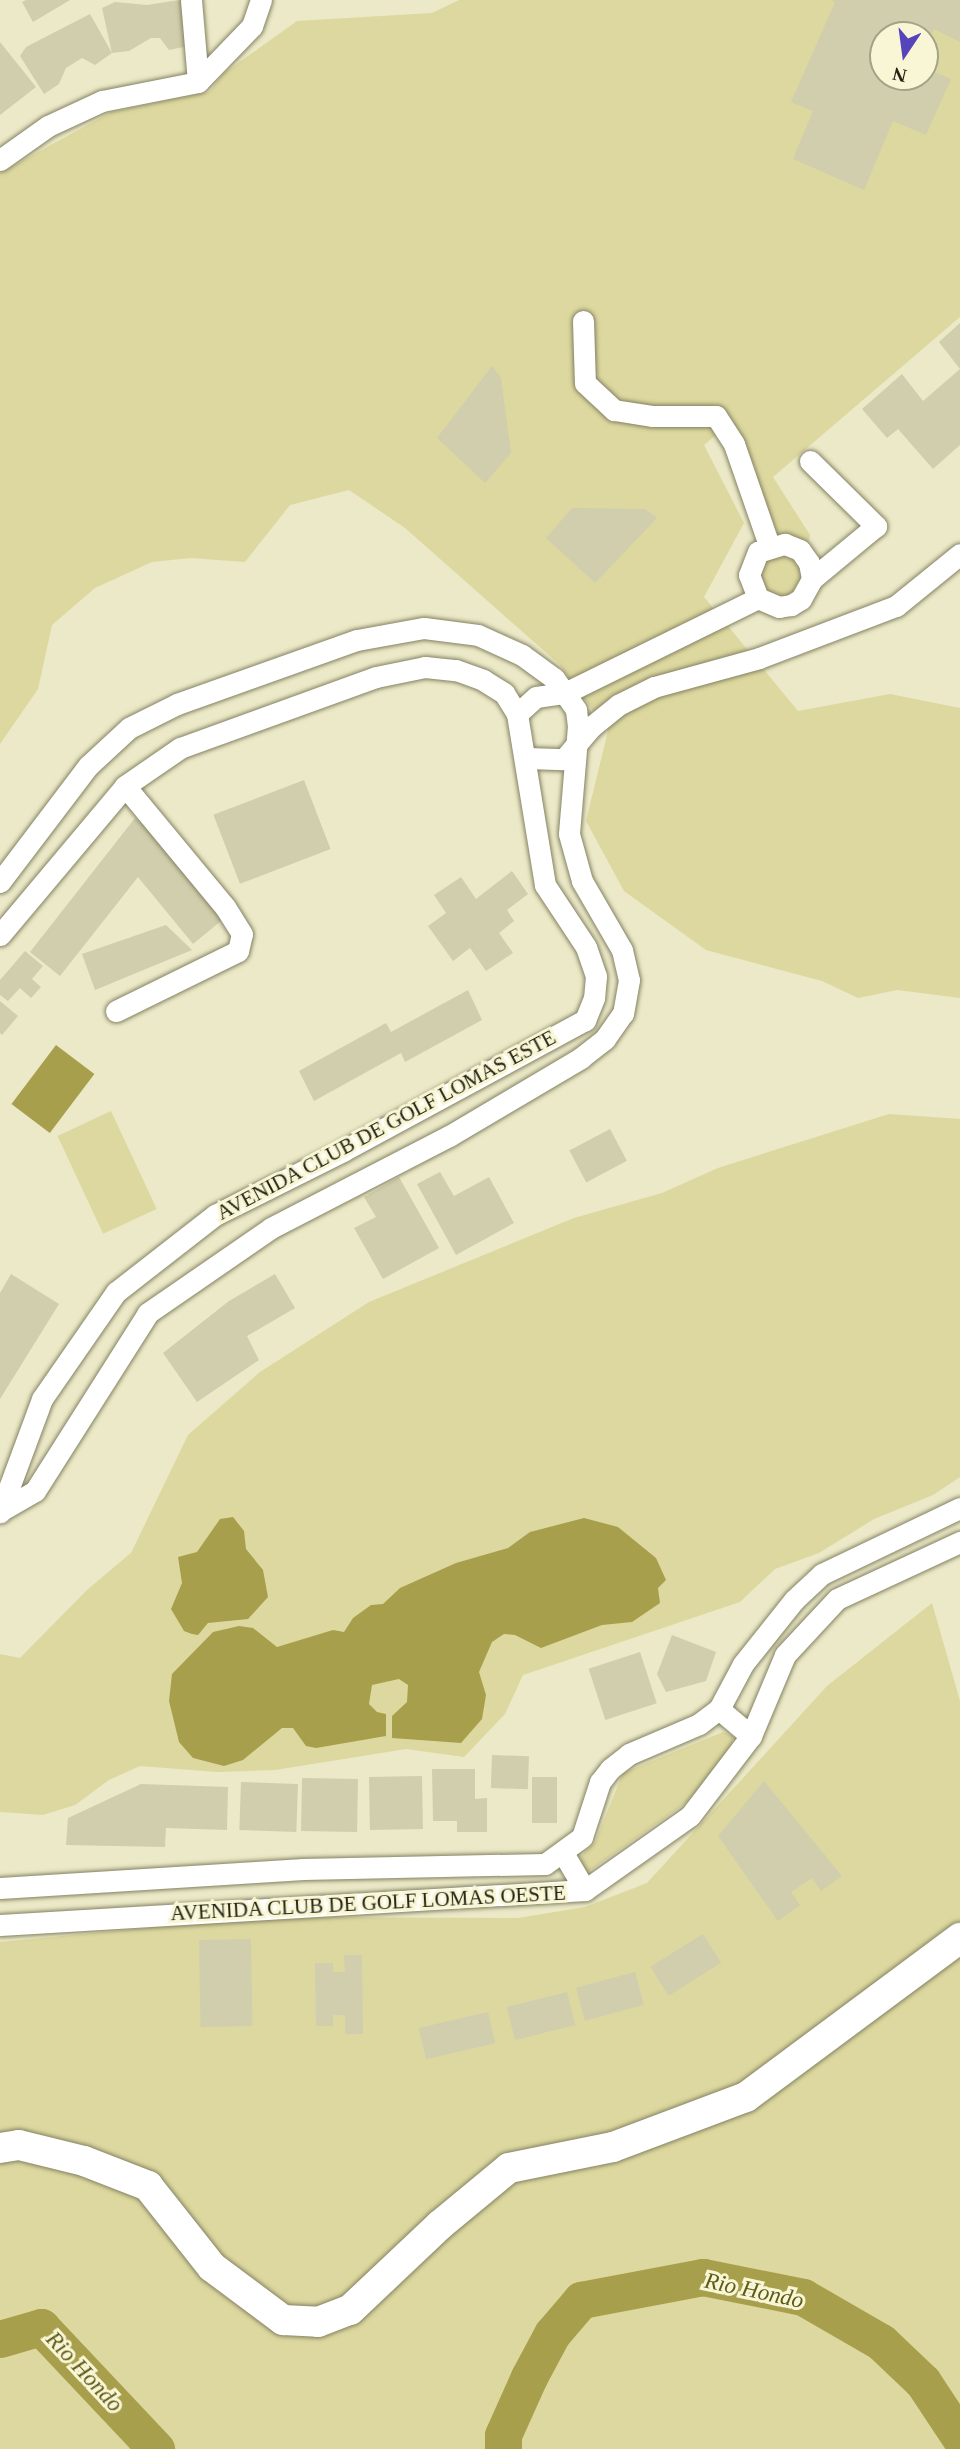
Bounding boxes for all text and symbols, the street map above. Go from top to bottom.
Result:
north arrow [869,21,939,91]
text: N [891,63,909,87]
street label: AVENIDA CLUB DE GOLF LOMAS ESTE [212,1024,560,1226]
street label: AVENIDA CLUB DE GOLF LOMAS OESTE [169,1880,567,1926]
water label: Rio Hondo [702,2267,806,2315]
water label: Rio Hondo [40,2326,128,2418]

